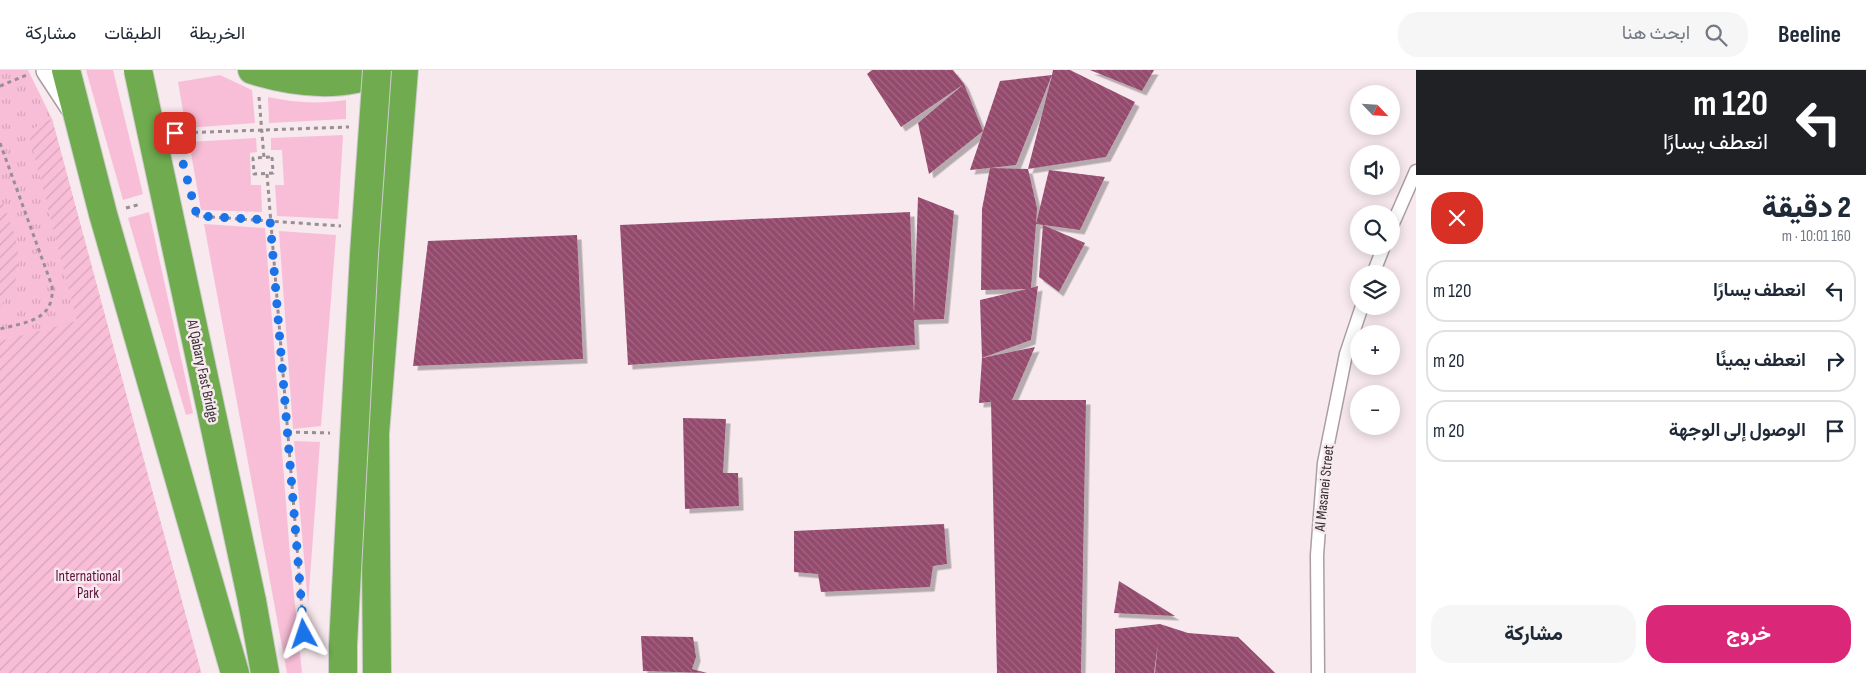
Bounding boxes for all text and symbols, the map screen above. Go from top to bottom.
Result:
search box [1398,12,1748,57]
text: Beeline [1778,20,1841,49]
icon: search [1702,21,1730,49]
text: ابحث هنا [1622,22,1690,45]
text: مشاركة [25,23,76,44]
text: الطبقات [104,23,161,44]
text: الخريطة [189,23,245,44]
text: 120 m [1693,83,1768,126]
north arrow [1350,85,1400,135]
map controls [1350,85,1400,435]
icon: left [1786,90,1851,155]
pin [154,112,196,154]
icon: arrive [161,119,189,147]
text: انعطف يسارًا [1663,129,1768,156]
button: sound [1350,145,1400,195]
text: 2 دقيقة [1762,190,1851,226]
button: close [1431,192,1483,244]
button: search [1350,205,1400,255]
text: 160 m · 10:01 [1782,227,1851,246]
button: layers [1350,265,1400,315]
icon: left [1821,277,1849,305]
text: انعطف يسارًا [1713,279,1806,302]
text: 120 m [1433,280,1471,303]
street label: Al Qabary Fast Bridge [182,317,223,424]
button: + [1350,325,1400,375]
icon: right [1821,347,1849,375]
text: انعطف يمينًا [1715,349,1806,372]
text: 20 m [1433,350,1465,373]
button: − [1350,385,1400,435]
icon: arrive [1821,417,1849,445]
text: الوصول إلى الوجهة [1669,419,1806,442]
text: 20 m [1433,420,1465,443]
street label: Al Masanei Street [1310,443,1339,533]
park label: International Park [55,567,121,603]
button: مشاركة [1431,605,1636,663]
button: خروج [1646,605,1851,663]
position arrow [277,607,329,659]

